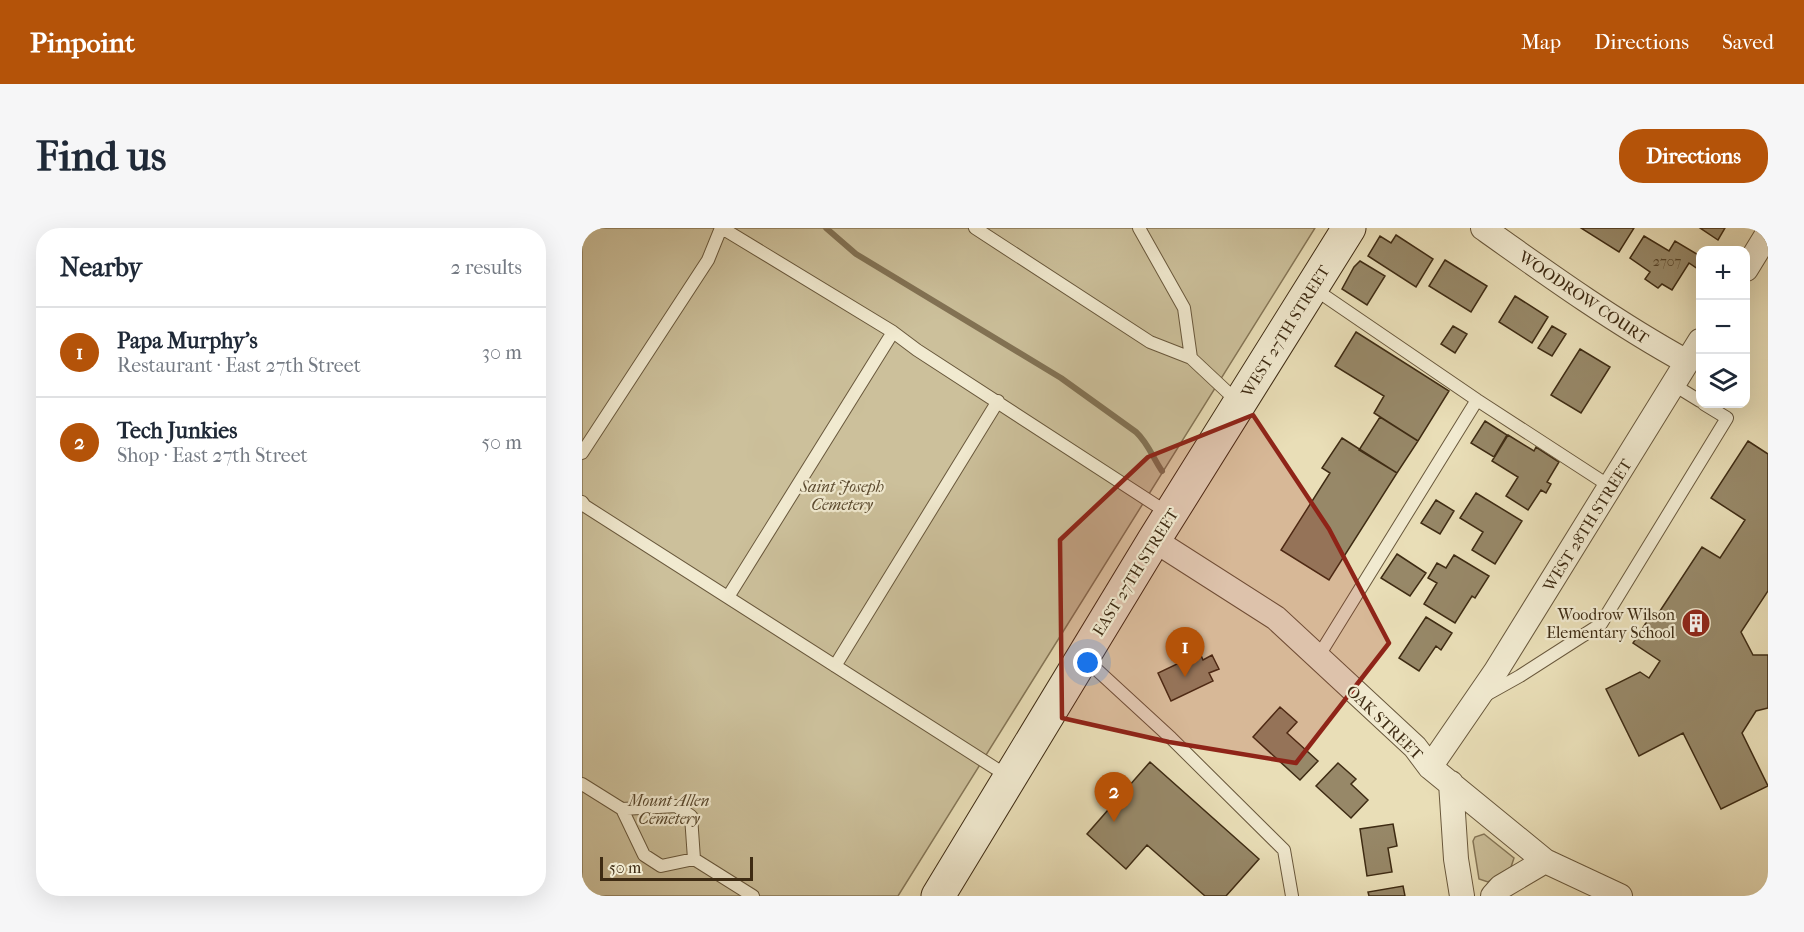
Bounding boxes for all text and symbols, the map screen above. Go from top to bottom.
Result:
text: Pinpoint [30,26,135,59]
text: Map [1521,30,1561,54]
text: Directions [1594,30,1689,54]
text: Saved [1722,30,1774,54]
button: Directions [1619,129,1768,183]
text: Find us [36,132,166,181]
street label: WOODROW COURT [1514,246,1652,348]
map controls [1696,246,1750,408]
button: + [1696,246,1750,300]
text: Nearby [60,252,142,283]
house number: 2707 [1653,253,1681,270]
text: 2 results [451,256,522,279]
street label: WEST 27TH STREET [1237,262,1334,401]
button: − [1696,300,1750,354]
text: Papa Murphy's [117,328,258,354]
text: 1 [76,341,83,364]
text: 30 m [482,341,522,364]
text: Restaurant · East 27th Street [117,354,361,377]
button: layers [1696,354,1750,408]
text: Tech Junkies [117,418,237,444]
text: 2 [74,431,85,454]
text: 50 m [481,431,522,454]
text: Shop · East 27th Street [117,444,308,467]
street label: WEST 28TH STREET [1539,456,1636,596]
park label: Saint Joseph Cemetery [799,477,884,514]
street label: EAST 27TH STREET [1089,505,1182,639]
place label: Woodrow Wilson Elementary School [1546,605,1676,642]
building icon: Woodrow Wilson Elementary School [1680,607,1712,639]
pin: 1 [1166,628,1204,677]
your location [1073,648,1102,677]
street label: OAK STREET [1343,681,1427,764]
pin: 2 [1094,772,1134,822]
park label: Mount Allen Cemetery [627,791,710,828]
scale bar [600,854,753,882]
text: 50 m [609,858,641,877]

